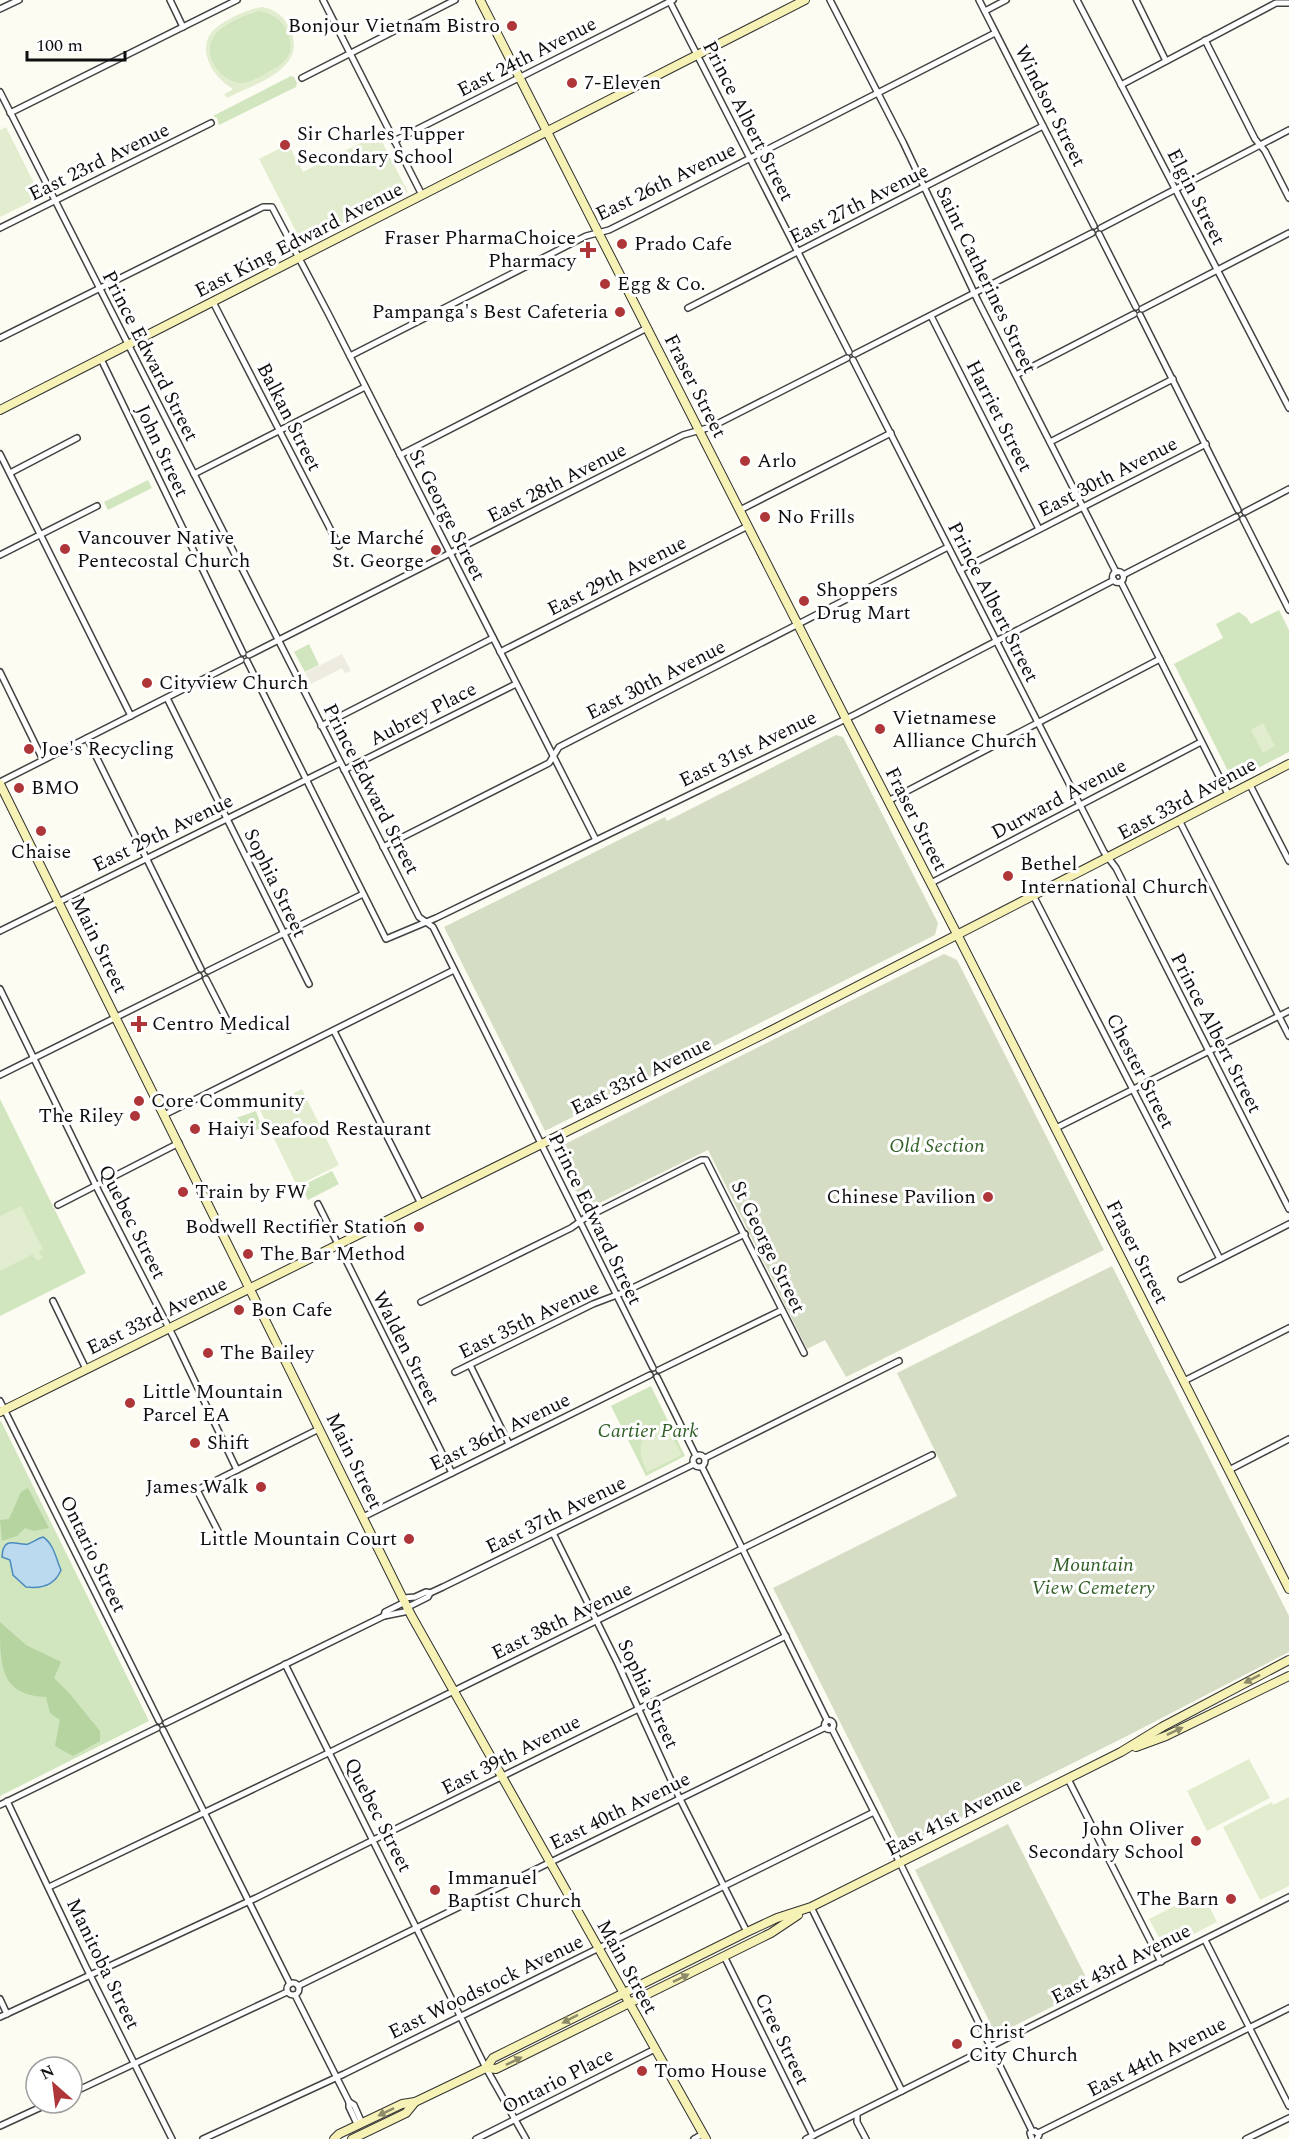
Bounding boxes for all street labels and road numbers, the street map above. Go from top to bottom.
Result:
street label: East 24th Avenue [452,9,602,105]
street label: Prince Albert Street [694,35,802,207]
street label: Windsor Street [1006,40,1094,172]
street label: East 23rd Avenue [23,115,175,209]
street label: East 26th Avenue [591,135,741,229]
street label: Elgin Street [1159,143,1233,251]
street label: East 27th Avenue [784,156,934,252]
street label: East King Edward Avenue [190,174,408,306]
street label: Saint Catherines Street [928,181,1044,379]
street label: Prince Edward Street [94,265,206,447]
street label: Fraser Street [656,329,734,443]
street label: Harriet Street [958,355,1040,477]
street label: Balkan Street [249,357,329,477]
street label: John Street [127,400,197,502]
street label: East 30th Avenue [1033,429,1183,525]
street label: East 28th Avenue [482,435,632,531]
street label: St George Street [401,444,493,586]
street label: Prince Albert Street [939,516,1047,688]
street label: East 29th Avenue [542,528,692,624]
street label: East 30th Avenue [581,632,731,728]
street label: Aubrey Place [364,674,482,754]
street label: Prince Edward Street [315,698,427,880]
street label: East 31st Avenue [674,703,822,795]
street label: East 33rd Avenue [1112,750,1262,848]
street label: Durward Avenue [986,751,1132,847]
street label: Fraser Street [877,762,955,876]
street label: East 29th Avenue [88,786,238,880]
street label: Sophia Street [236,823,314,943]
street label: Main Street [63,892,135,998]
street label: Prince Albert Street [1162,947,1270,1119]
street label: Chester Street [1098,1008,1182,1134]
street label: East 33rd Avenue [565,1029,717,1123]
street label: Prince Edward Street [540,1128,650,1310]
street label: Quebec Street [90,1159,174,1285]
street label: St George Street [723,1175,813,1319]
street label: Fraser Street [1098,1195,1176,1309]
street label: East 33rd Avenue [81,1269,233,1363]
street label: East 35th Avenue [454,1273,604,1367]
street label: Walden Street [364,1286,448,1410]
street label: East 36th Avenue [425,1385,575,1479]
street label: Main Street [318,1408,390,1514]
street label: East 37th Avenue [481,1468,631,1562]
street label: Ontario Street [52,1490,134,1618]
street label: East 38th Avenue [487,1574,637,1668]
street label: Sophia Street [609,1634,687,1754]
street label: East 39th Avenue [436,1707,586,1803]
street label: Quebec Street [336,1752,420,1878]
street label: East 40th Avenue [545,1764,695,1858]
street label: East 41st Avenue [880,1770,1028,1864]
street label: Manitoba Street [58,1893,148,2035]
street label: Main Street [589,1914,665,2020]
street label: East 43rd Avenue [1046,1916,1196,2012]
street label: East Woodstock Avenue [383,1927,589,2047]
street label: Cree Street [747,1988,817,2090]
street label: East 44th Avenue [1082,2009,1232,2105]
street label: Ontario Place [497,2040,619,2122]

